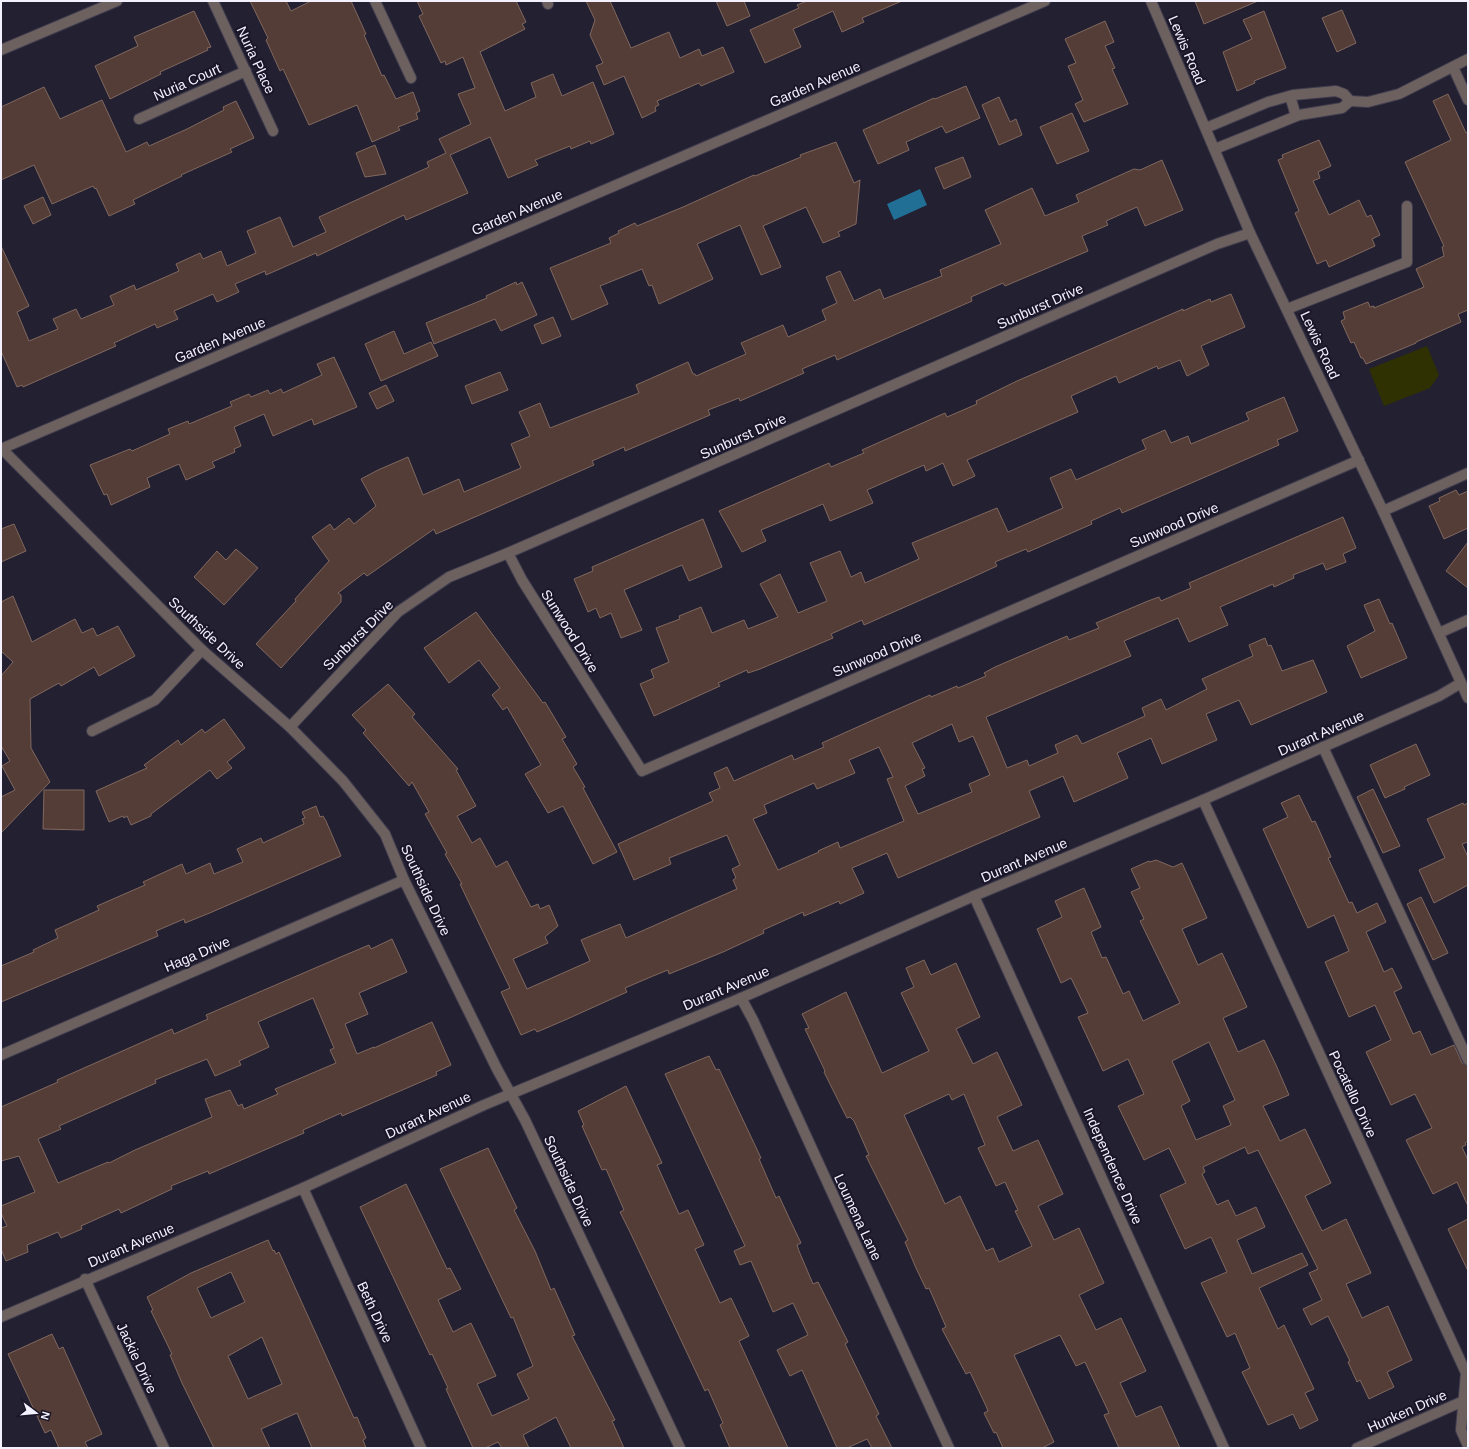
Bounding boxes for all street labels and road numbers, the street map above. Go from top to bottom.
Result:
street label: Lewis Road [1165,13,1209,87]
street label: Nuria Place [233,24,279,96]
street label: Garden Avenue [767,58,863,110]
street label: Nuria Court [151,60,223,104]
street label: Garden Avenue [469,186,565,238]
street label: Sunburst Drive [994,280,1086,332]
street label: Lewis Road [1297,308,1343,382]
street label: Garden Avenue [172,314,268,366]
street label: Sunburst Drive [697,410,789,462]
street label: Sunwood Drive [1127,499,1221,551]
street label: Sunwood Drive [538,587,602,676]
street label: Southside Drive [165,593,249,673]
street label: Sunburst Drive [320,596,397,673]
street label: Sunwood Drive [830,628,924,680]
street label: Durant Avenue [1276,707,1367,759]
street label: Durant Avenue [978,835,1070,885]
street label: Southside Drive [398,842,454,938]
street label: Haga Drive [162,933,233,975]
street label: Durant Avenue [680,963,772,1013]
street label: Pocatello Drive [1326,1048,1380,1140]
street label: Durant Avenue [383,1088,473,1142]
street label: Independence Drive [1080,1106,1146,1227]
street label: Southside Drive [541,1133,597,1229]
street label: Loumena Lane [831,1171,885,1263]
street label: Durant Avenue [85,1220,177,1270]
street label: Beth Drive [354,1279,396,1345]
street label: Jackie Drive [114,1320,160,1396]
street label: Hunken Drive [1365,1386,1449,1436]

